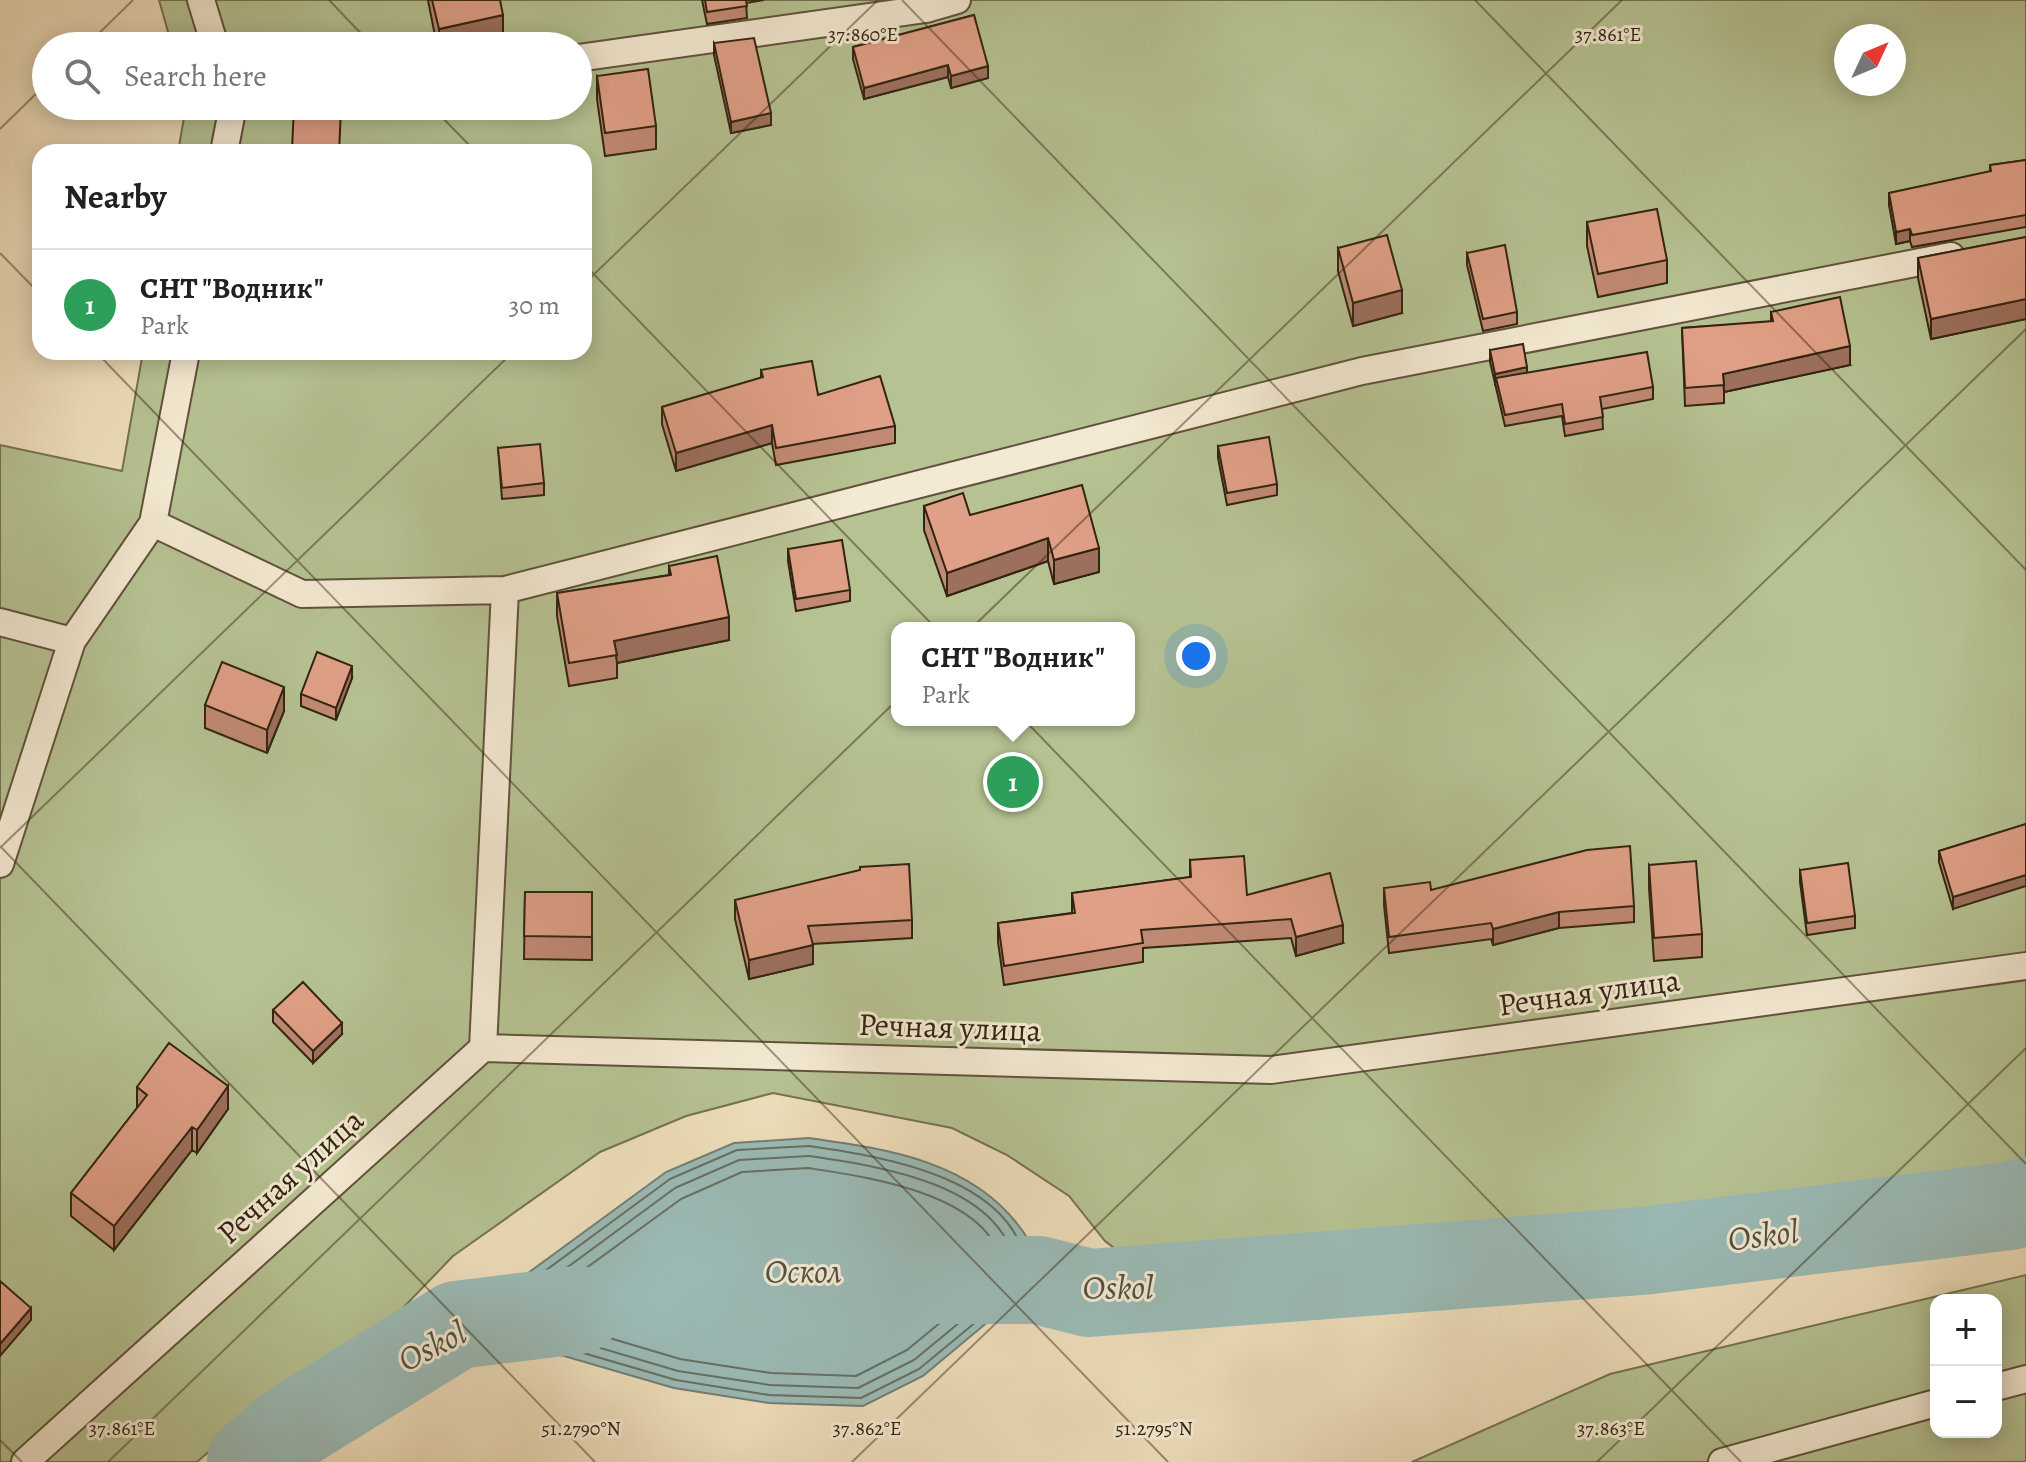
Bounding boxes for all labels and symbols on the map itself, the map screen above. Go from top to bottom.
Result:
text: 37.860°E [828,21,898,48]
text: 37.861°E [1575,21,1641,48]
north arrow [1834,24,1906,96]
your location [1176,636,1216,676]
pin: 1 [987,752,1039,812]
street label: Речная улица [1495,957,1683,1027]
street label: Речная улица [858,1002,1042,1052]
street label: Речная улица [207,1098,373,1254]
water label: Oskol [1725,1207,1802,1263]
water label: Оскол [765,1248,842,1295]
water label: Oskol [1083,1264,1154,1311]
water label: Oskol [390,1309,475,1383]
text: 37.861°E [89,1415,155,1442]
text: 51.2790°N [541,1415,621,1442]
text: 37.862°E [832,1415,902,1442]
text: 51.2795°N [1115,1415,1193,1442]
text: 37.863°E [1577,1415,1645,1442]

